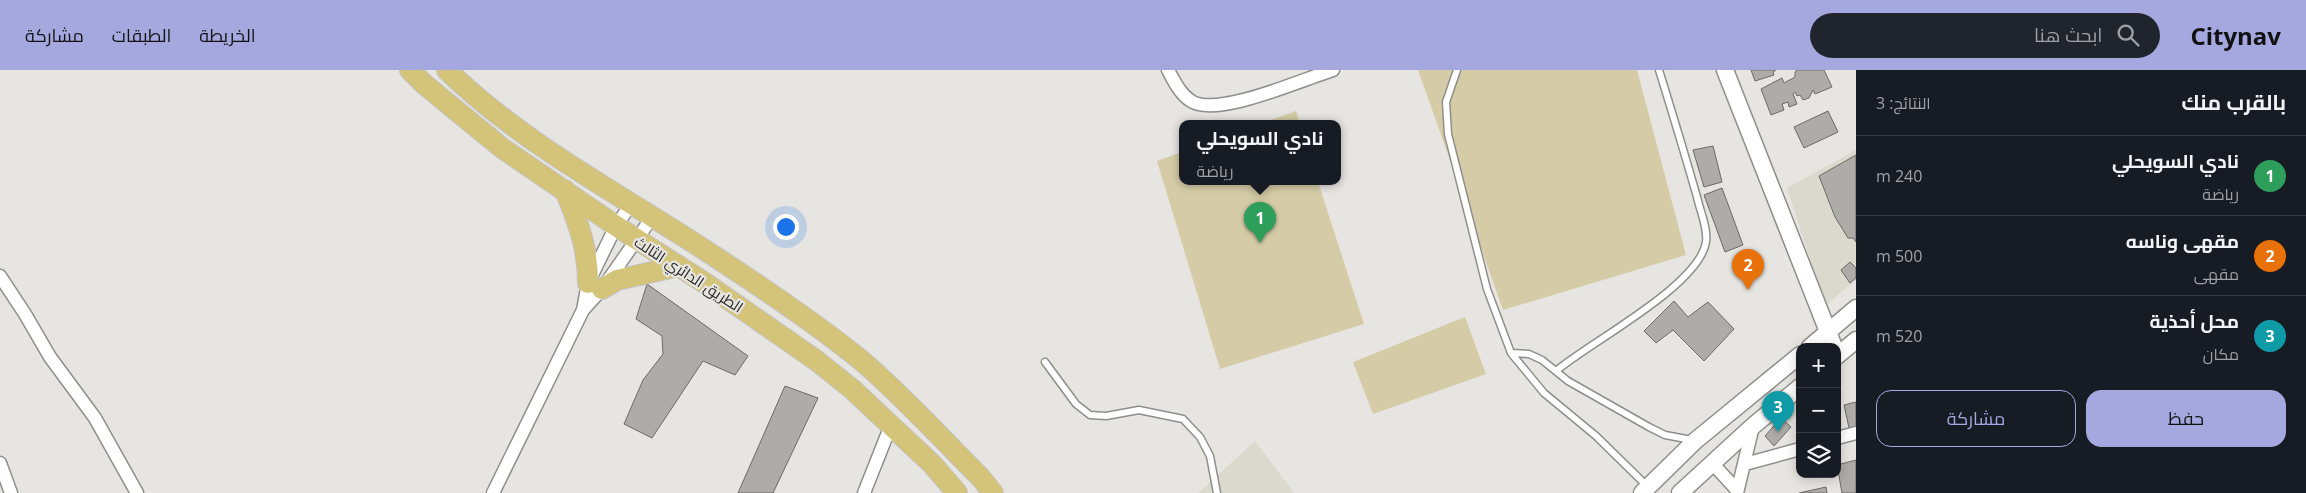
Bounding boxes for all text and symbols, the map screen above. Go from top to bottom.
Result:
search box [1810,13,2160,58]
text: Citynav [2190,19,2281,52]
icon: search [2114,21,2142,49]
text: ابحث هنا [2034,22,2102,48]
text: مشاركة [25,23,84,47]
text: الطبقات [112,23,171,47]
text: الخريطة [199,23,256,47]
text: بالقرب منك [2181,88,2286,116]
text: النتائج: 3 [1876,92,1931,114]
popup [1179,120,1341,185]
text: نادي السويحلي [1197,125,1323,151]
text: نادي السويحلي [2112,148,2239,174]
text: رياضة [1197,160,1233,182]
text: 240 m [1876,165,1922,187]
text: 1 [2265,165,2275,187]
text: رياضة [2202,183,2239,205]
pin: 1 [1244,202,1276,243]
your location [773,214,799,240]
text: مقهى وناسه [2126,228,2239,254]
street label: الطريق الدائري الثالث [629,231,747,319]
text: 500 m [1876,245,1922,267]
text: 2 [2265,245,2275,267]
pin: 2 [1732,249,1764,290]
text: مقهى [2194,263,2239,285]
text: محل أحذية [2150,308,2239,334]
text: 520 m [1876,325,1922,347]
text: 3 [2265,325,2275,347]
map controls [1796,343,1841,478]
button: + [1796,343,1841,388]
text: مكان [2203,343,2239,365]
button: − [1796,388,1841,433]
button: مشاركة [1876,390,2076,447]
button: حفظ [2086,390,2286,447]
pin: 3 [1762,391,1794,432]
button: layers [1796,433,1841,478]

